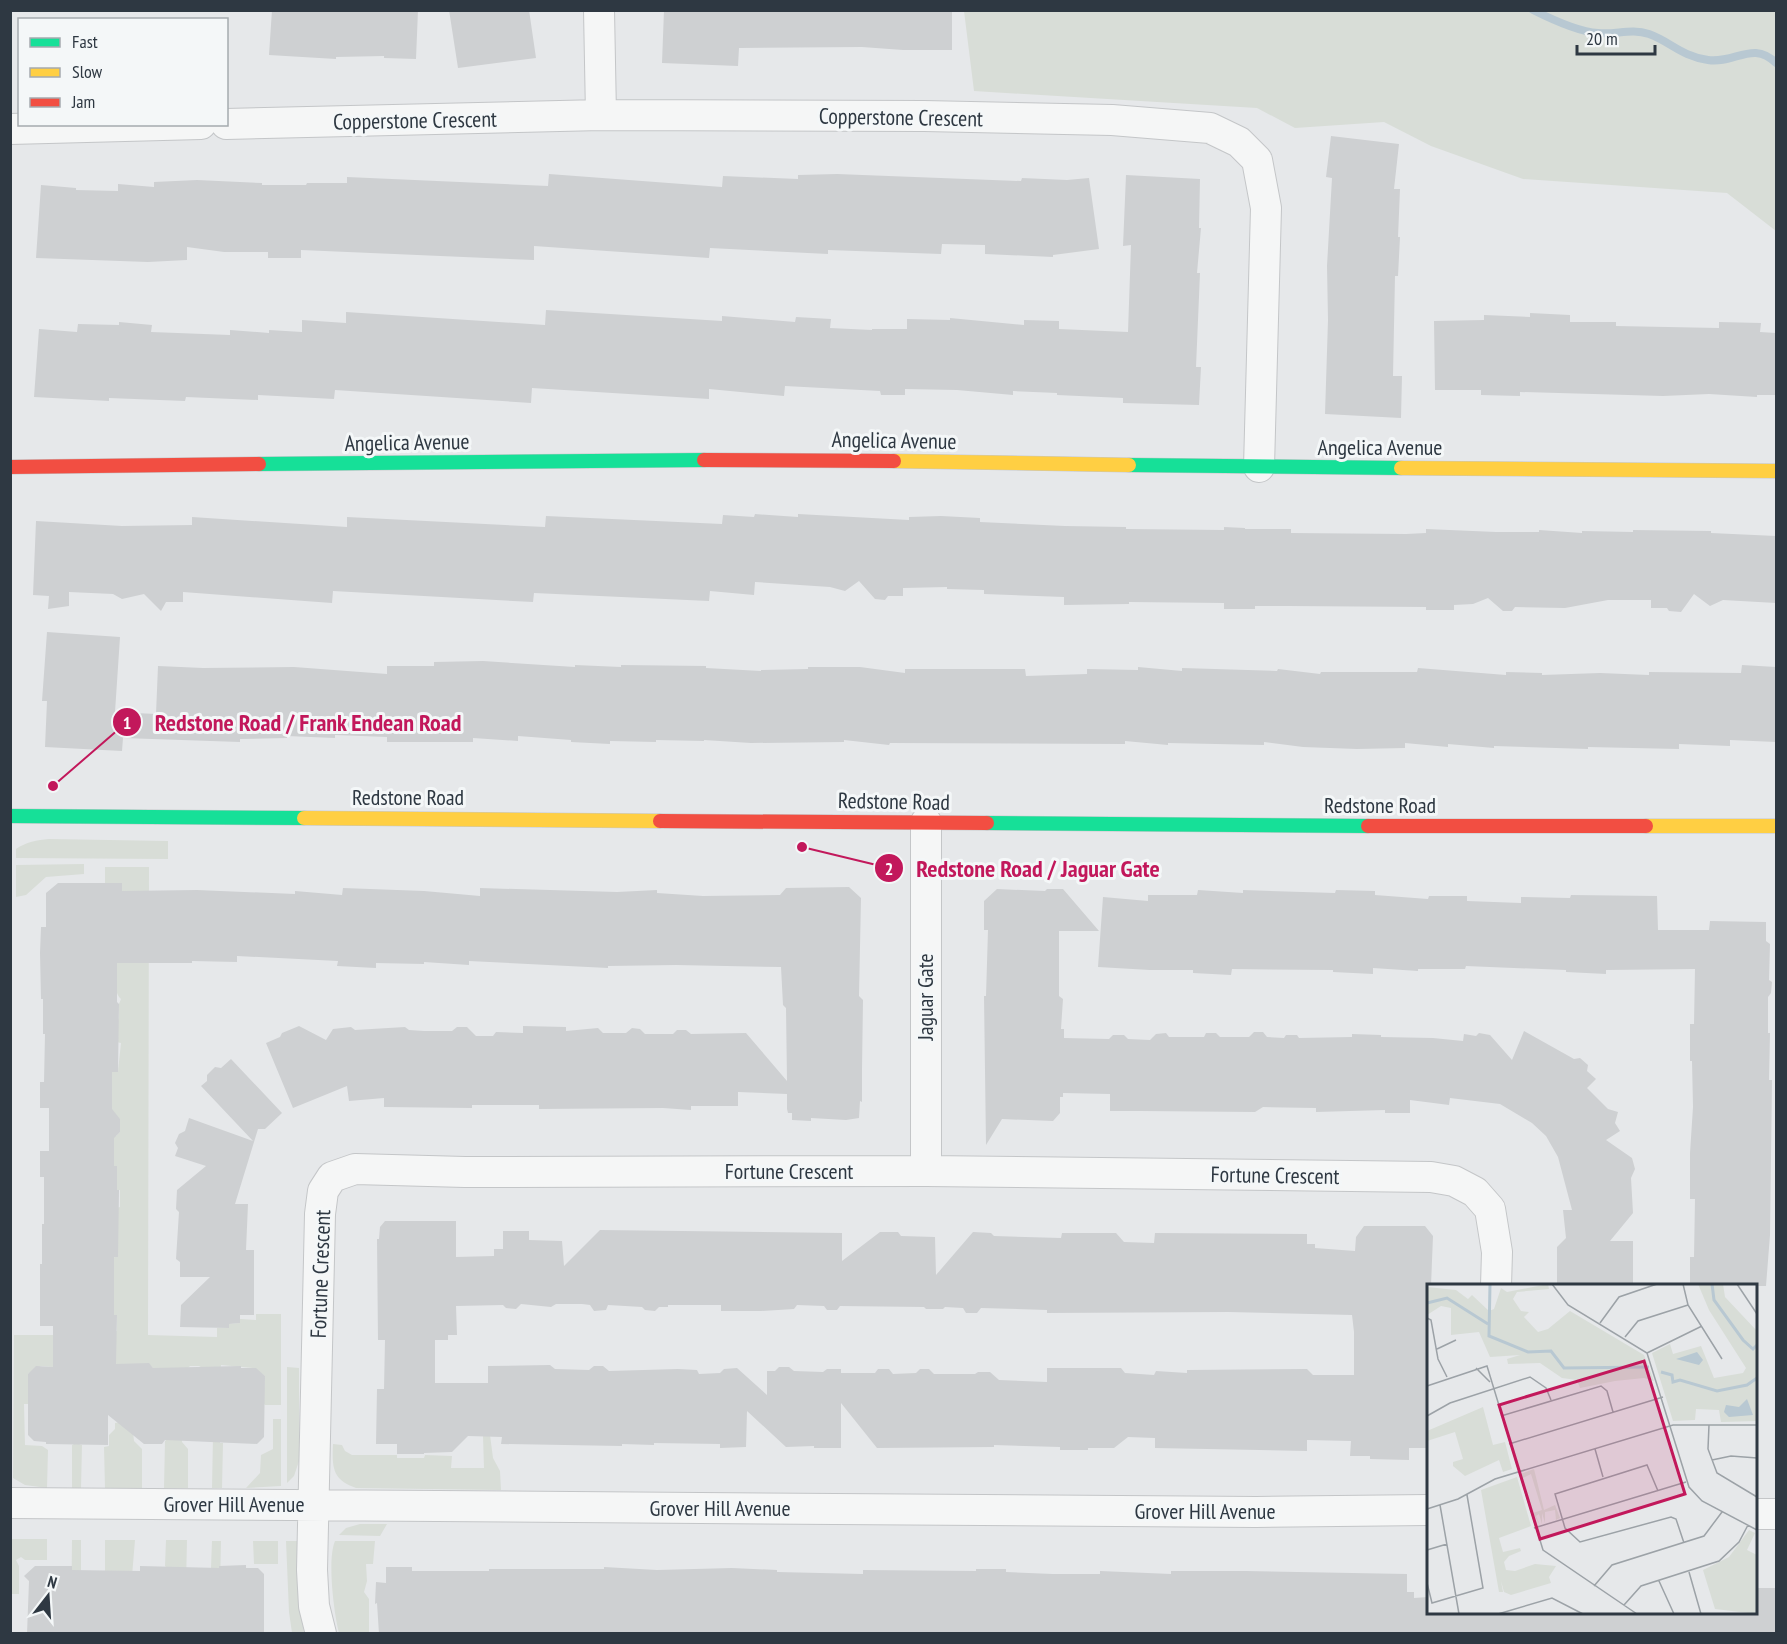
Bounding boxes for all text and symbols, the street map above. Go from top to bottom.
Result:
legend [18,18,228,126]
scale bar [1577,18,1655,56]
text: 20 m [1586,27,1618,50]
text: Fast [72,30,98,53]
text: Slow [72,60,103,83]
text: Jam [71,90,95,113]
street label: Copperstone Crescent [819,102,983,132]
street label: Copperstone Crescent [333,105,497,135]
street label: Angelica Avenue [831,425,957,455]
street label: Angelica Avenue [344,427,470,457]
street label: Angelica Avenue [1318,433,1442,461]
callout: Redstone Road / Frank Endean Road [112,701,474,743]
text: Redstone Road / Frank Endean Road [155,707,461,738]
text: 1 [123,711,131,734]
street label: Redstone Road [352,783,464,811]
street label: Redstone Road [838,786,950,816]
street label: Redstone Road [1324,791,1436,819]
callout: Redstone Road / Jaguar Gate [874,847,1172,889]
text: Redstone Road / Jaguar Gate [916,853,1160,884]
text: 2 [885,857,893,880]
street label: Jaguar Gate [911,953,939,1042]
street label: Fortune Crescent [725,1157,853,1185]
street label: Fortune Crescent [1210,1160,1340,1190]
street label: Fortune Crescent [304,1209,336,1339]
inset map [1427,1284,1757,1614]
street label: Grover Hill Avenue [164,1490,304,1518]
street label: Grover Hill Avenue [650,1494,790,1522]
street label: Grover Hill Avenue [1135,1497,1275,1525]
north arrow [18,1566,78,1626]
text: N [45,1571,59,1592]

